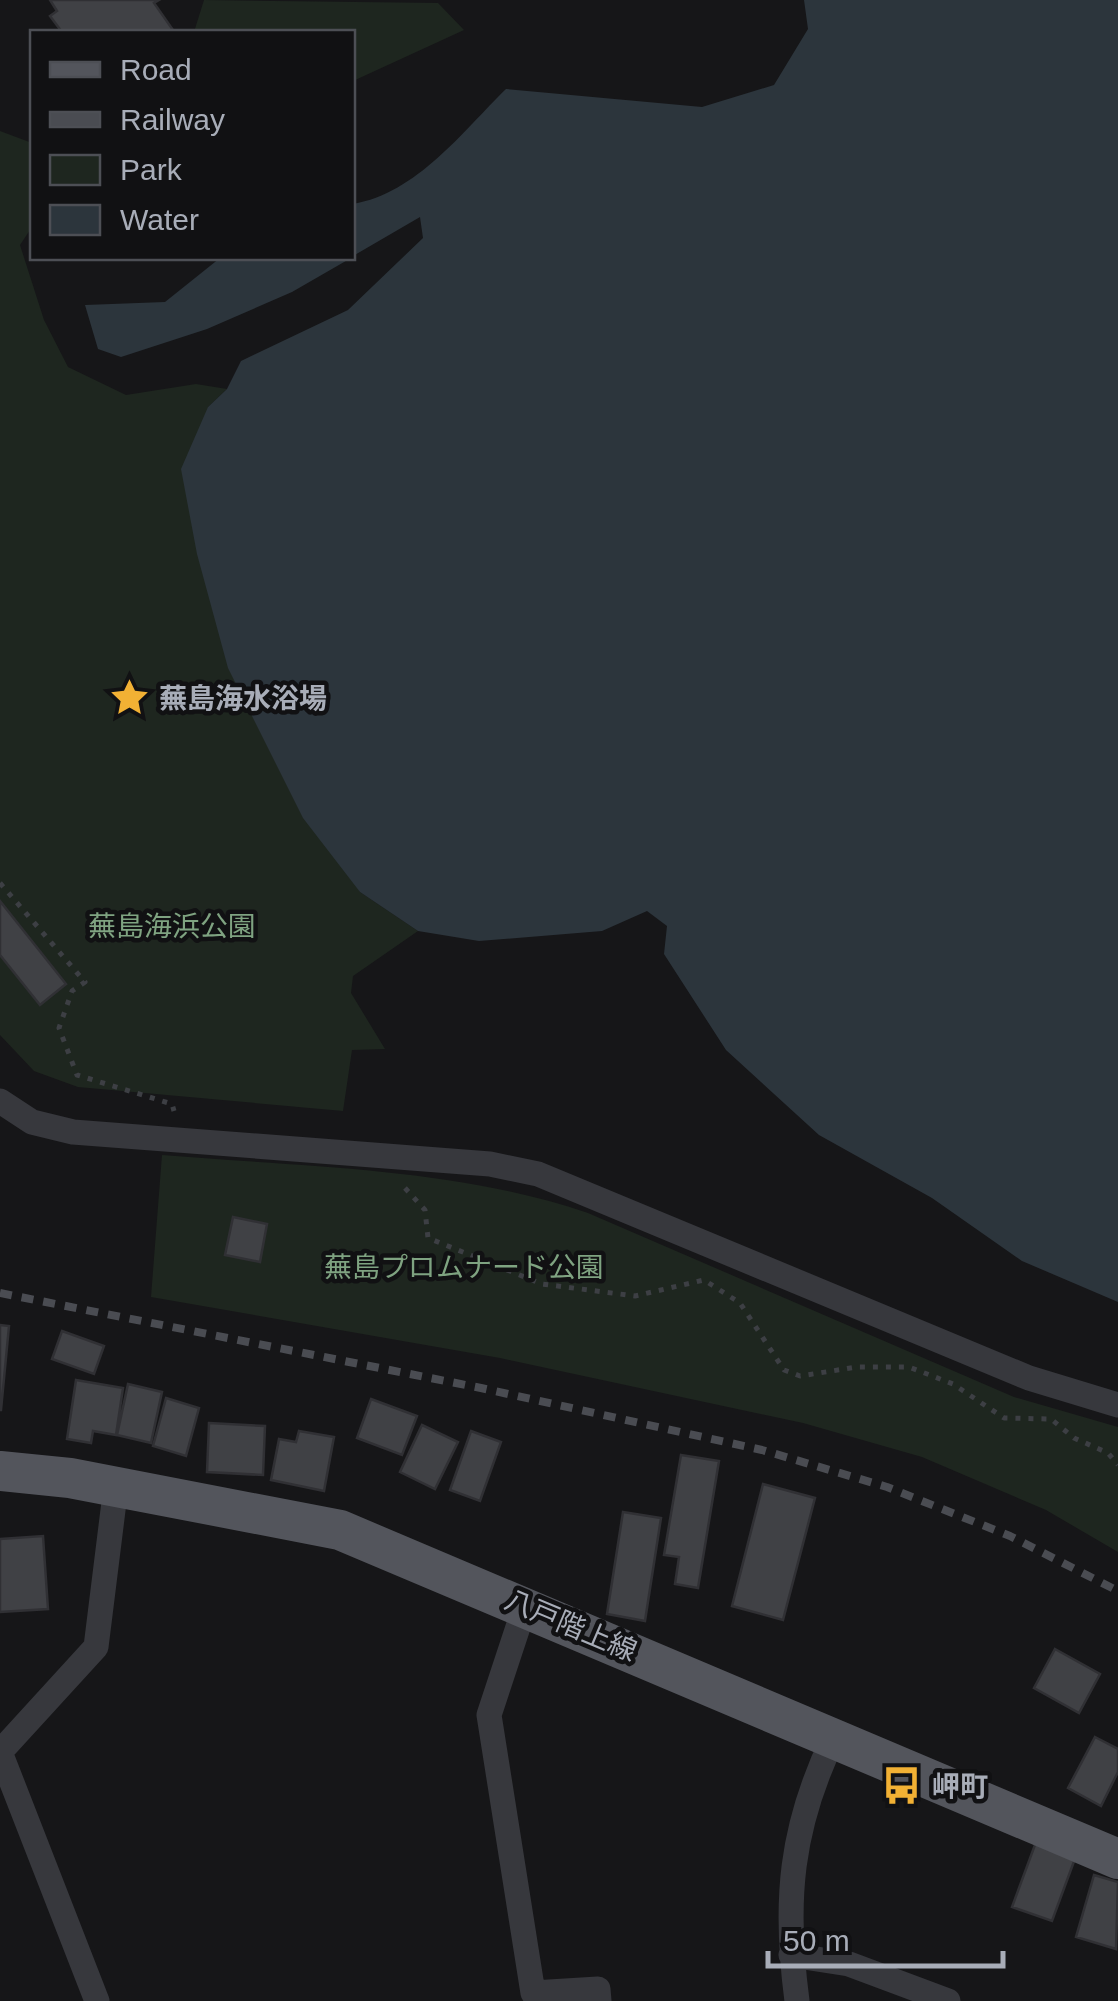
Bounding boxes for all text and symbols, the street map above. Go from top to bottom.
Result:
legend [30,30,355,260]
text: Road [120,53,192,86]
text: Railway [120,103,225,136]
text: Park [120,153,183,186]
text: Water [120,203,199,236]
place icon: 蕪島海水浴場 [108,677,150,719]
place label: 蕪島海水浴場 [159,683,327,714]
park label: 蕪島海浜公園 [88,911,256,942]
park label: 蕪島プロムナード公園 [324,1252,604,1283]
street label: 八戸階上線 [500,1584,641,1667]
bus stop icon: 岬町 [881,1765,923,1807]
place label: 岬町 [932,1771,988,1802]
scale bar [768,1906,1003,1968]
text: 50 m [783,1924,850,1957]

